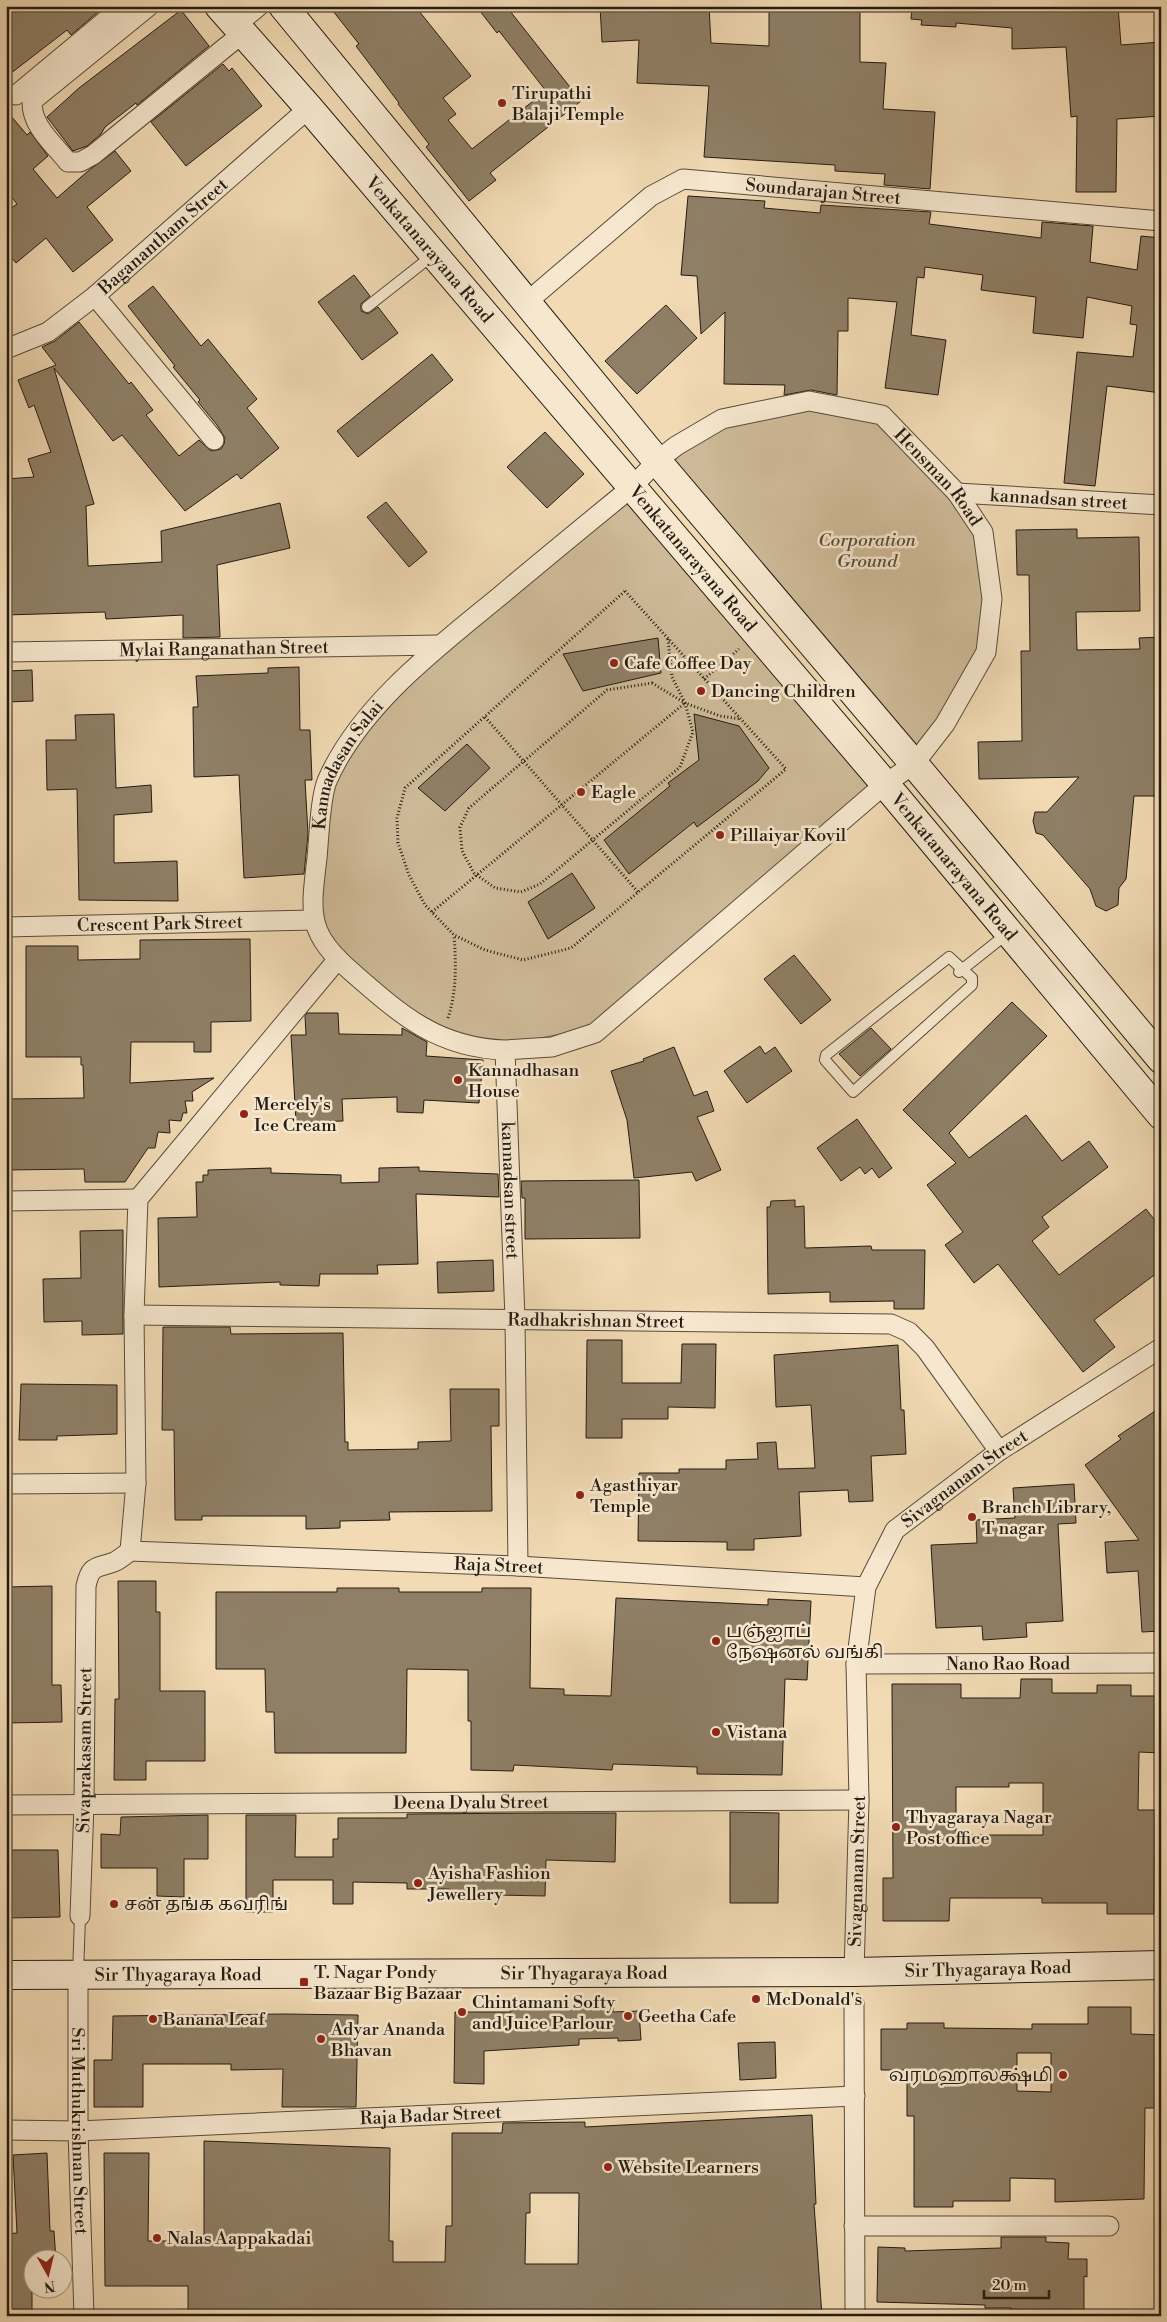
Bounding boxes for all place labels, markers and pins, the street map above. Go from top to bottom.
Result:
place label: Tirupathi Balaji Temple [511,82,624,126]
marker: Tirupathi Balaji Temple [496,97,508,109]
place label: Cafe Coffee Day [624,652,752,675]
marker: Cafe Coffee Day [608,657,620,669]
place label: Dancing Children [711,680,856,703]
marker: Dancing Children [695,685,707,697]
place label: Eagle [591,781,636,804]
marker: Eagle [575,786,587,798]
place label: Pillaiyar Kovil [730,824,847,847]
marker: Pillaiyar Kovil [714,829,726,841]
place label: Kannadhasan House [468,1059,580,1103]
marker: Kannadhasan House [452,1074,464,1086]
place label: Mercely's Ice Cream [254,1093,337,1137]
marker: Mercely's Ice Cream [238,1108,250,1120]
place label: Agasthiyar Temple [589,1474,678,1518]
marker: Agasthiyar Temple [574,1489,586,1501]
place label: Branch Library, T nagar [981,1496,1111,1540]
marker: Branch Library, T nagar [966,1511,978,1523]
place label: பஞ்ஐாப் நேஷனல் வங்கி [726,1620,883,1664]
marker: பஞ்ஐாப் நேஷனல் வங்கி [710,1635,722,1647]
place label: Vistana [725,1721,788,1744]
marker: Vistana [710,1726,722,1738]
place label: Thyagaraya Nagar Post office [906,1806,1052,1850]
marker: Thyagaraya Nagar Post office [890,1821,902,1833]
place label: Ayisha Fashion Jewellery [427,1862,551,1906]
marker: Ayisha Fashion Jewellery [412,1877,424,1889]
place label: சன் தங்க கவரிங் [124,1893,288,1916]
marker: சன் தங்க கவரிங் [108,1898,120,1910]
place label: T. Nagar Pondy Bazaar Big Bazaar [313,1961,462,2005]
marker: T. Nagar Pondy Bazaar Big Bazaar [298,1976,310,1988]
place label: McDonald's [766,1988,863,2011]
place label: Chintamani Softy and Juice Parlour [472,1991,615,2035]
marker: McDonald's [750,1993,762,2005]
place label: Geetha Cafe [638,2005,736,2028]
marker: Chintamani Softy and Juice Parlour [456,2006,468,2018]
place label: Banana Leaf [162,2008,266,2031]
marker: Geetha Cafe [622,2010,634,2022]
marker: Banana Leaf [147,2013,159,2025]
place label: Adyar Ananda Bhavan [330,2018,446,2062]
marker: Adyar Ananda Bhavan [315,2033,327,2045]
place label: வரமஹாலக்ஷ்மி [889,2064,1053,2087]
marker: வரமஹாலக்ஷ்மி [1057,2069,1069,2081]
place label: Website Learners [617,2156,759,2179]
marker: Website Learners [602,2161,614,2173]
place label: Nalas Aappakadai [167,2227,311,2250]
marker: Nalas Aappakadai [151,2232,163,2244]

